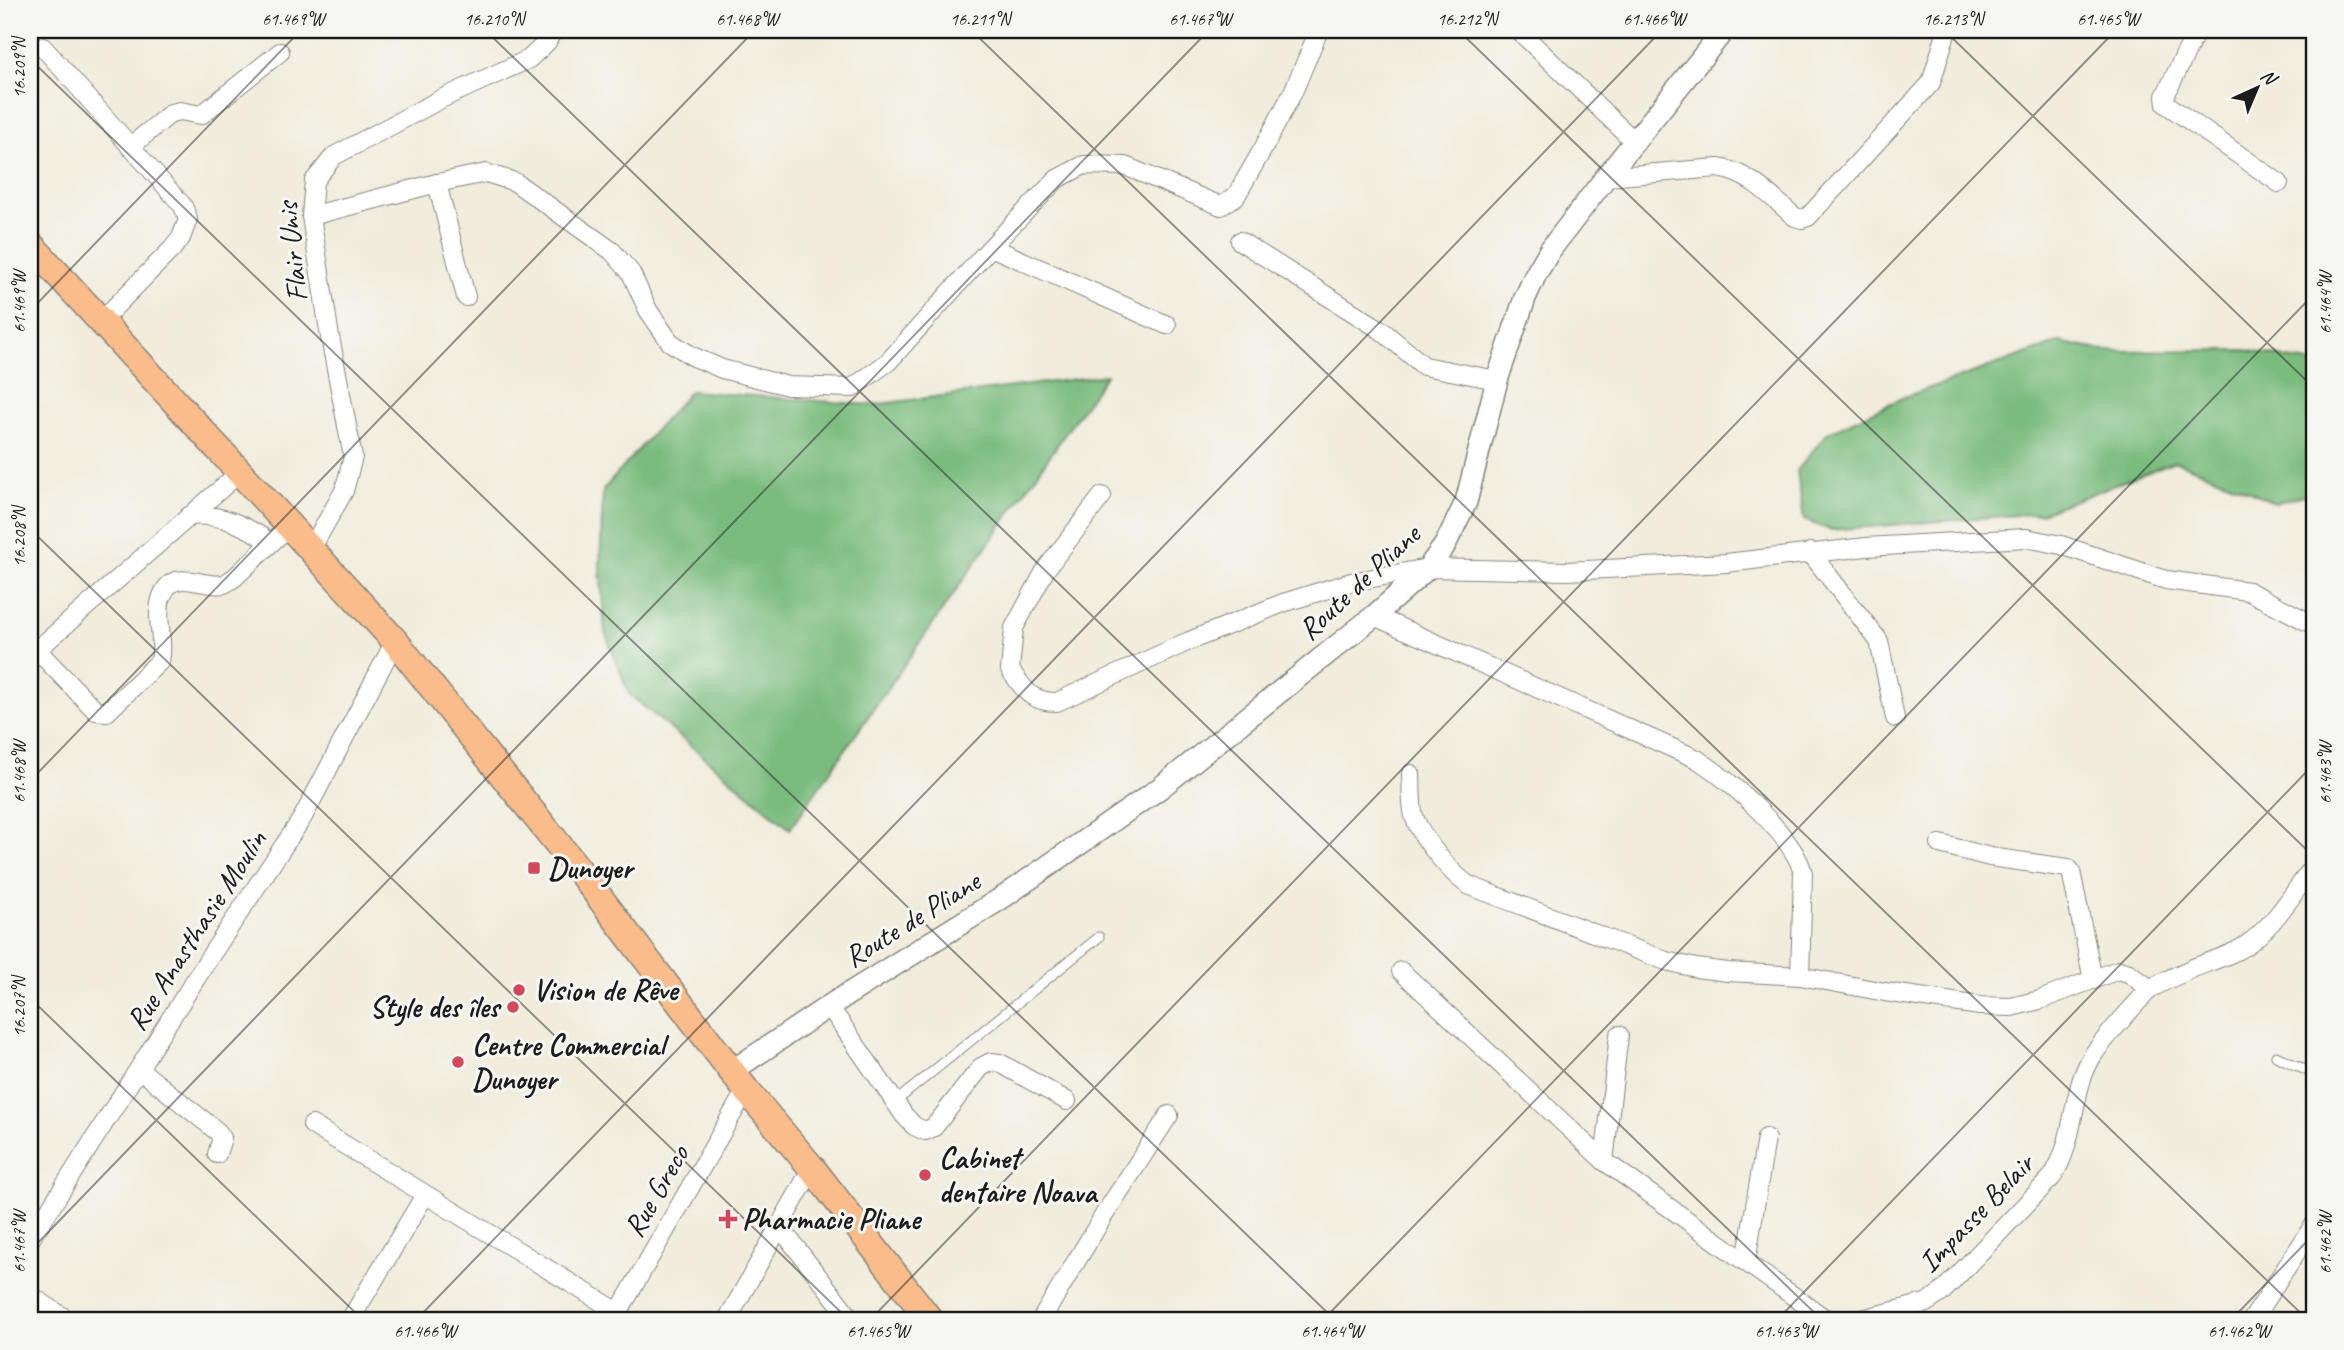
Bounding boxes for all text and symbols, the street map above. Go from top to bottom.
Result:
text: 61.469°W [262,8,327,30]
text: 16.210°N [464,8,527,30]
text: 61.468°W [716,8,781,30]
text: 16.211°N [950,8,1013,30]
text: 61.467°W [1169,8,1234,30]
text: 16.212°N [1437,8,1500,30]
text: 61.466°W [1623,8,1688,30]
text: 16.213°N [1923,8,1986,30]
text: 61.465°W [2077,8,2142,30]
text: 16.209°N [8,35,30,98]
north arrow [2222,52,2292,122]
text: N [2256,64,2283,91]
street label: Flair Unis [268,198,316,304]
text: 61.469°W [8,268,30,333]
text: 61.464°W [2314,269,2336,334]
text: 16.208°N [8,504,30,567]
street label: Route de Pliane [1290,514,1430,648]
text: 61.468°W [8,738,30,803]
text: 61.463°W [2314,739,2336,804]
street label: Rue Anasthasie Moulin [117,822,275,1037]
place label: Dunoyer [548,849,636,888]
marker: Dunoyer [526,860,542,876]
street label: Route de Pliane [837,861,989,976]
place label: Vision de Rêve [533,971,680,1009]
text: 16.207°N [8,974,30,1037]
marker: Vision de Rêve [511,982,527,998]
place label: Style des îles [369,988,502,1027]
marker: Style des îles [505,999,521,1015]
place label: Centre Commercial Dunoyer [472,1026,670,1099]
marker: Centre Commercial Dunoyer [450,1054,466,1070]
street label: Rue Greco [615,1137,698,1244]
place label: Cabinet dentaire Noava [939,1139,1099,1211]
street label: Impasse Belair [1910,1144,2044,1280]
marker: Cabinet dentaire Noava [917,1167,933,1183]
place label: Pharmacie Pliane [742,1200,923,1238]
text: 61.467°W [8,1208,30,1273]
text: 61.462°W [2314,1209,2336,1274]
marker: Pharmacie Pliane [720,1211,736,1227]
text: 61.466°W [394,1320,459,1342]
text: 61.465°W [847,1320,912,1342]
text: 61.464°W [1301,1320,1366,1342]
text: 61.463°W [1755,1320,1820,1342]
text: 61.462°W [2208,1320,2273,1342]

